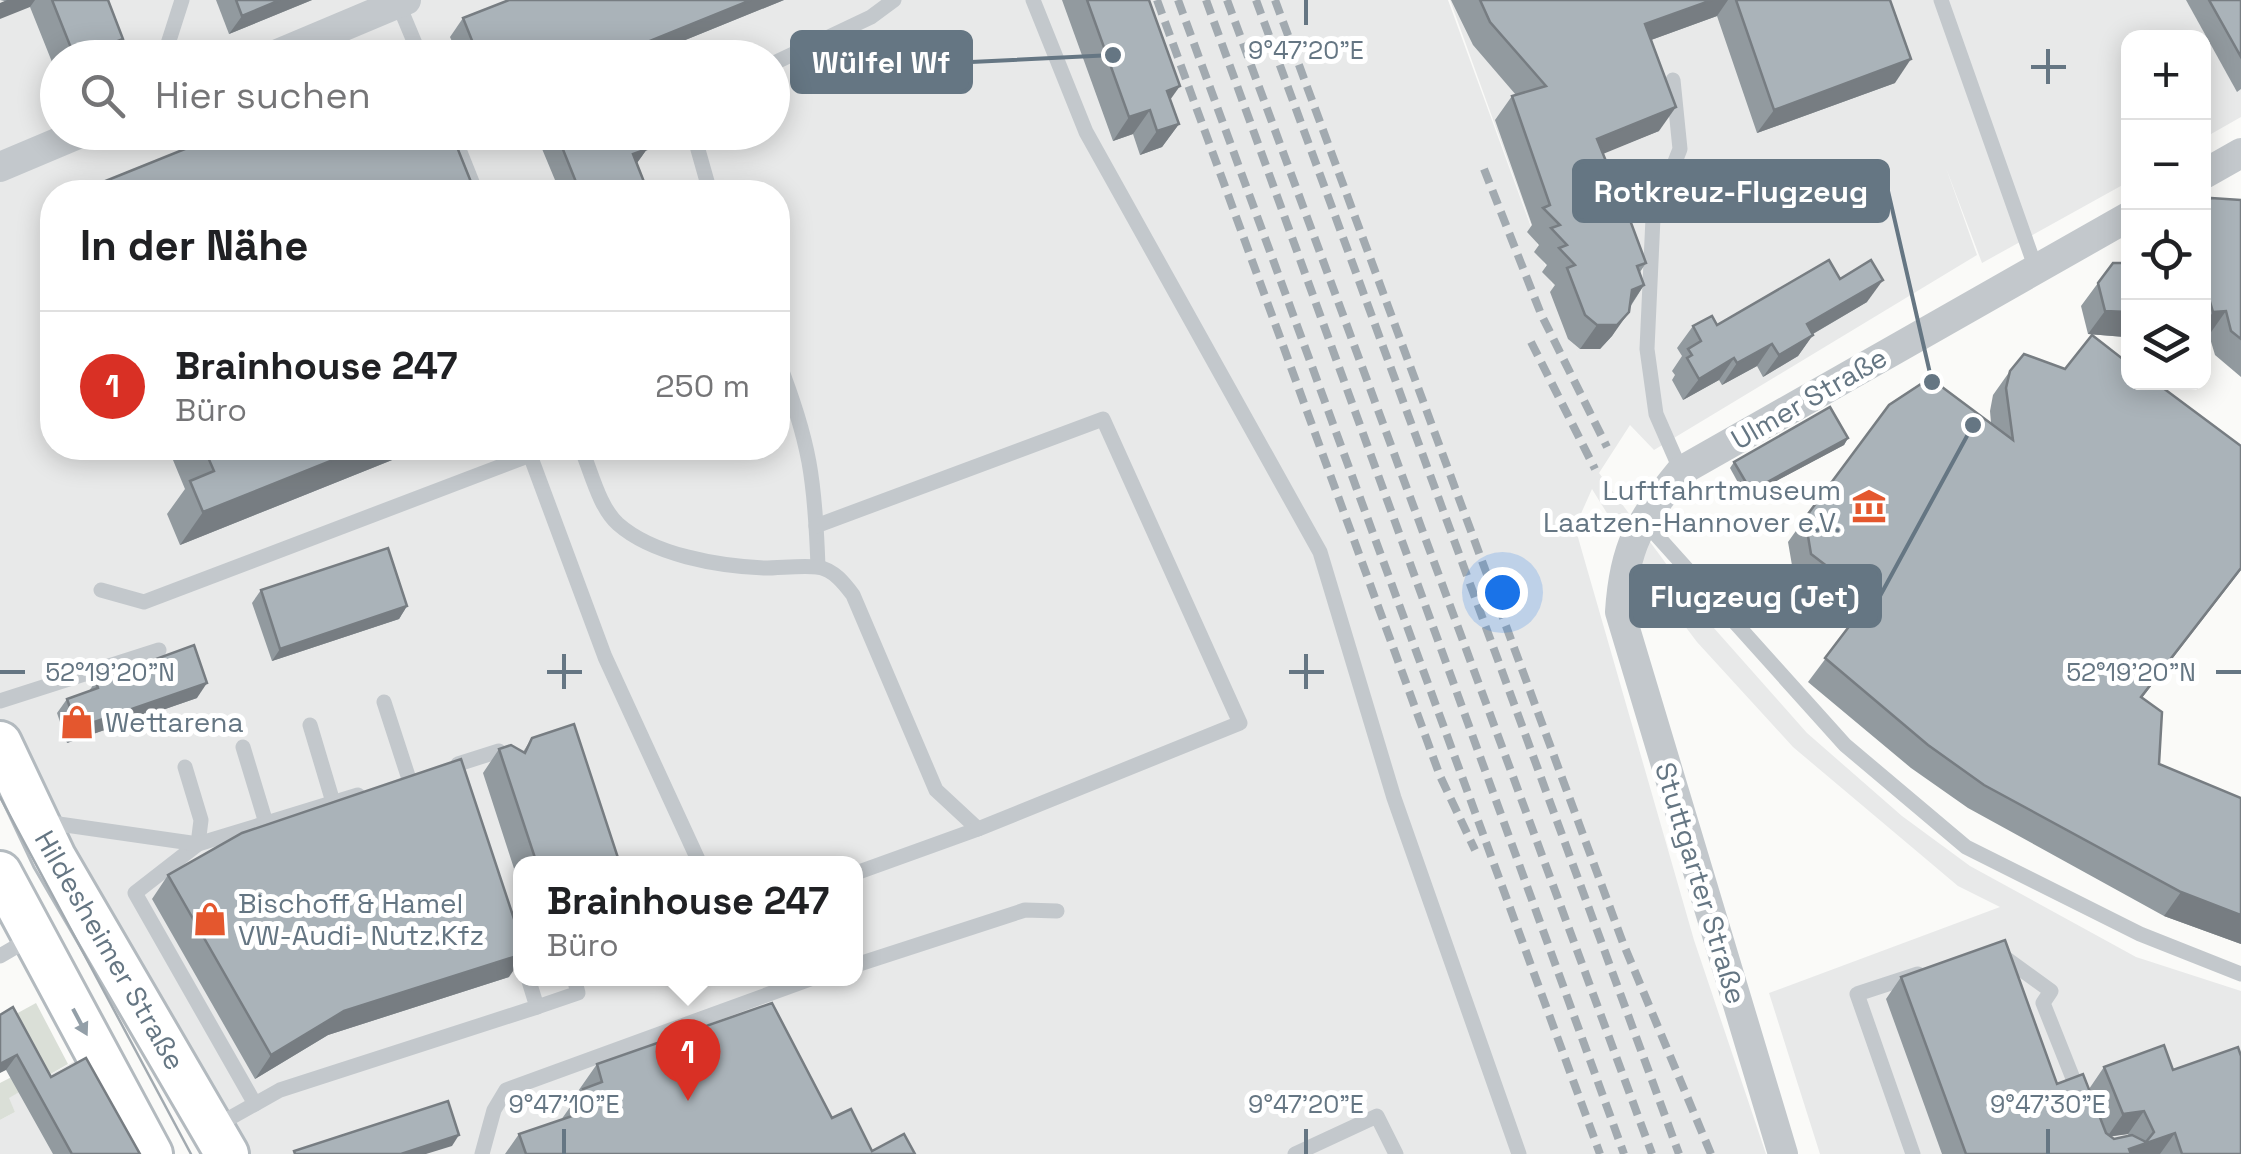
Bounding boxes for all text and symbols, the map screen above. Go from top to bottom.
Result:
map controls [2121,30,2211,390]
button: + [2121,30,2211,120]
callout: Wülfel Wf [792,32,971,92]
text: 9°47'20"E [1248,34,1364,66]
search box [40,40,790,150]
text: Wülfel Wf [812,43,950,82]
icon: search [75,68,130,123]
text: Hier suchen [155,71,371,119]
button: − [2121,120,2211,210]
callout: Rotkreuz-Flugzeug [1574,161,1888,221]
text: Rotkreuz-Flugzeug [1594,172,1868,211]
button: locate [2121,210,2211,300]
text: In der Nähe [80,219,308,272]
button: layers [2121,300,2211,390]
street label: Ulmer Straße [1725,339,1893,457]
text: Brainhouse 247 [175,342,457,390]
text: 1 [105,366,120,406]
text: 250 m [655,366,750,406]
text: Büro [175,390,247,430]
place label: Luftfahrtmuseum Laatzen-Hannover e.V. [1543,472,1841,540]
museum icon: Luftfahrtmuseum Laatzen-Hannover e.V. [1850,487,1888,525]
callout: Flugzeug (Jet) [1631,566,1880,626]
your location [1477,567,1528,618]
text: Flugzeug (Jet) [1650,577,1860,616]
text: 52°19'20"N [45,656,175,688]
text: 52°19'20"N [2066,656,2196,688]
shop icon: Wettarena [58,703,96,741]
place label: Wettarena [105,704,244,740]
street label: Stuttgarter Straße [1647,758,1755,1008]
street label: Hildesheimer Straße [27,824,193,1076]
popup [513,856,863,986]
text: Brainhouse 247 [547,877,829,925]
place label: Bischoff & Hamel VW-Audi- Nutz.Kfz [238,885,484,953]
shop icon: Bischoff & Hamel VW-Audi- Nutz.Kfz [191,900,229,938]
text: Büro [547,925,619,965]
one-way arrow [71,1008,88,1036]
pin: 1 [656,1018,720,1101]
text: 9°47'10"E [508,1088,620,1120]
text: 9°47'20"E [1248,1088,1364,1120]
text: 9°47'30"E [1990,1088,2106,1120]

